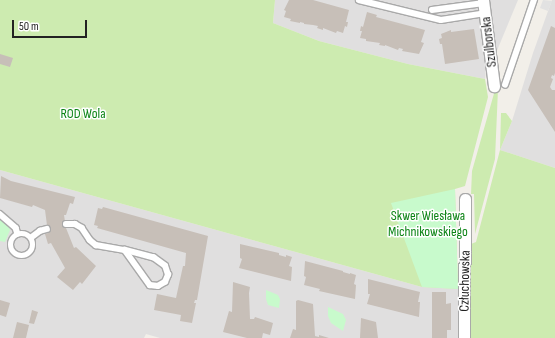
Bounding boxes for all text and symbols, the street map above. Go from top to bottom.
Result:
scale bar [14,12,89,38]
street label: Szulborska [478,16,500,68]
text: 50 m [19,19,39,34]
park label: ROD Wola [60,106,106,122]
park label: Skwer Wiesława Michnikowskiego [388,208,468,240]
street label: Człuchowska [456,250,474,312]

